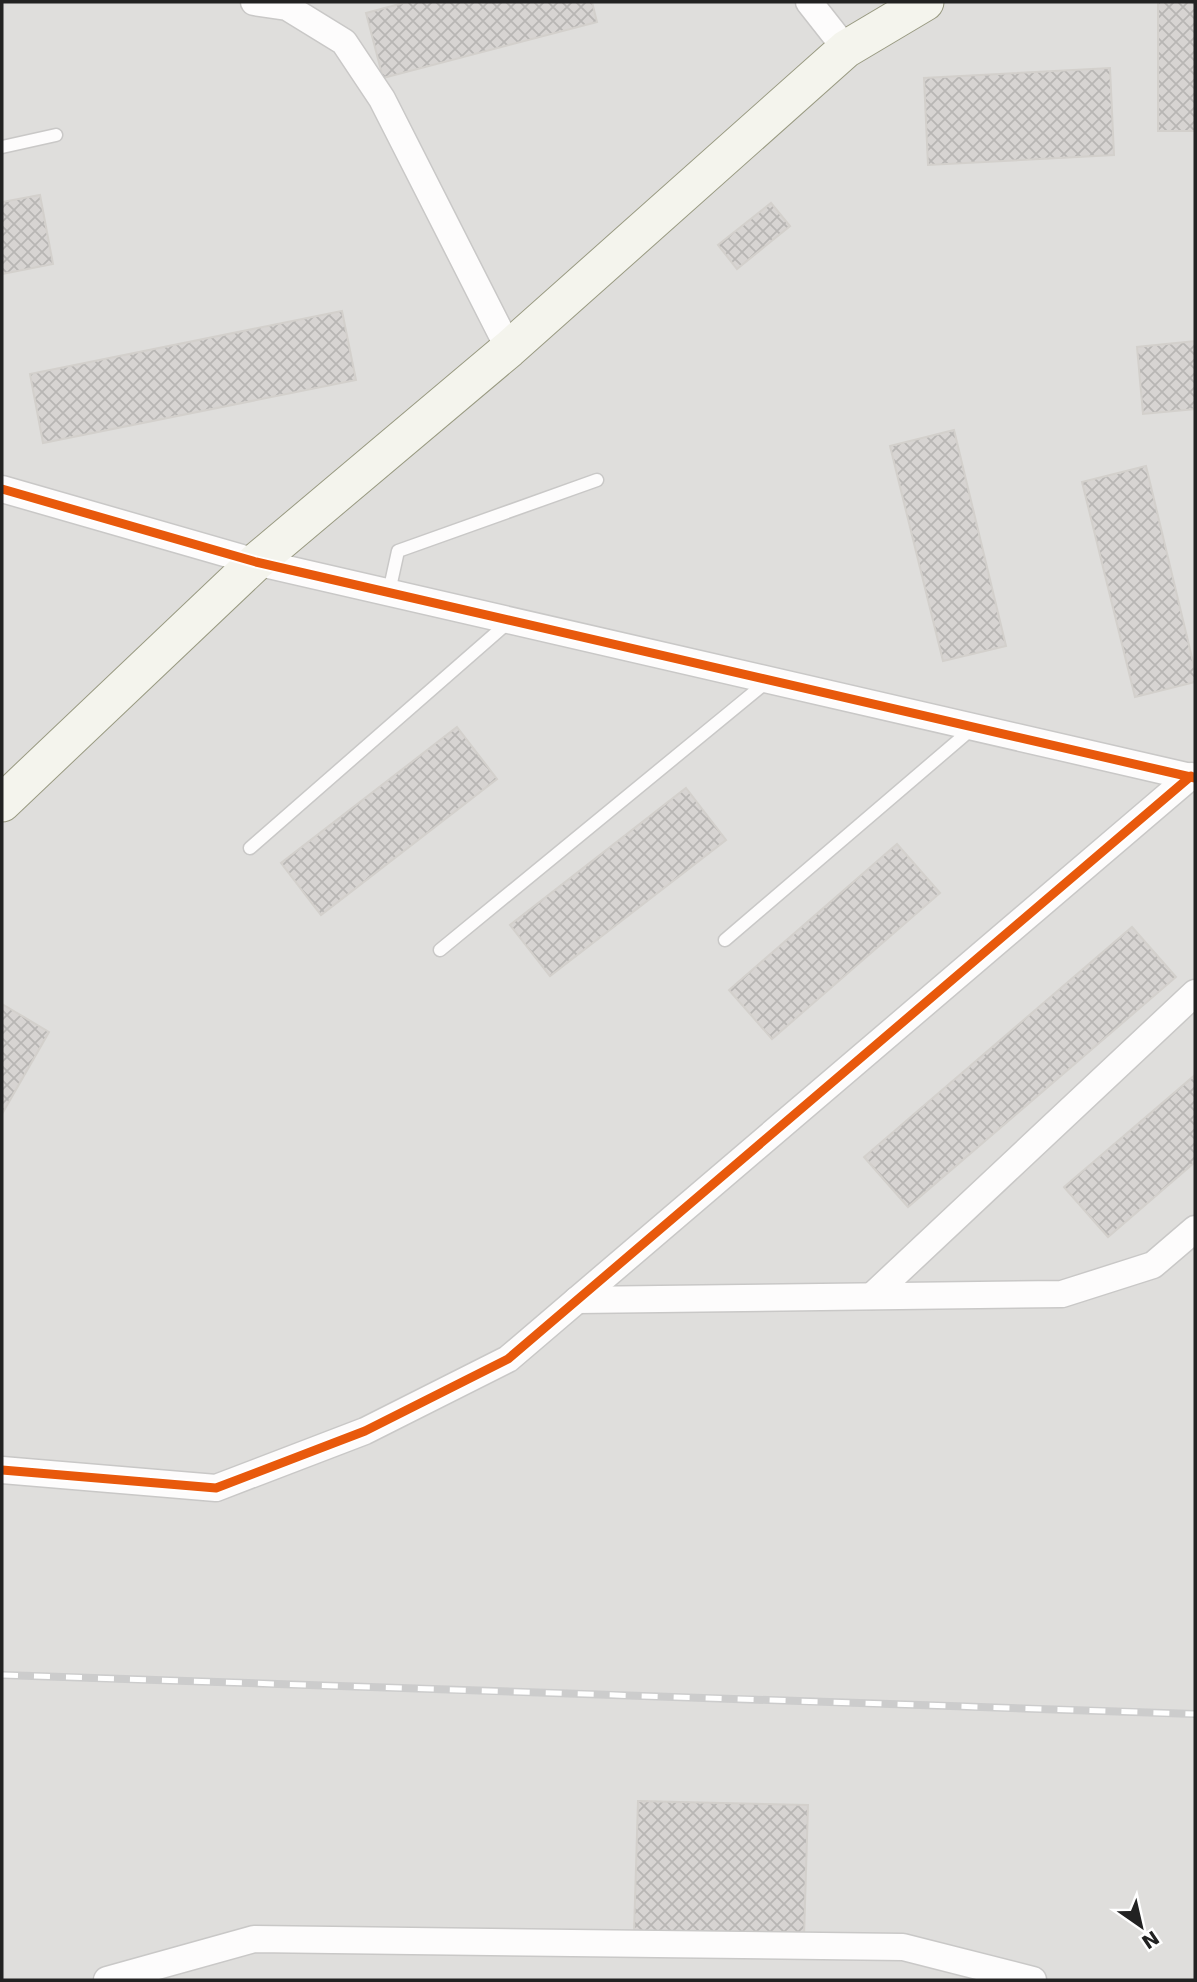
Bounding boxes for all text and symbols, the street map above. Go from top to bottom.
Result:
north arrow [1106,1891,1176,1961]
text: N [1138,1927,1163,1954]

